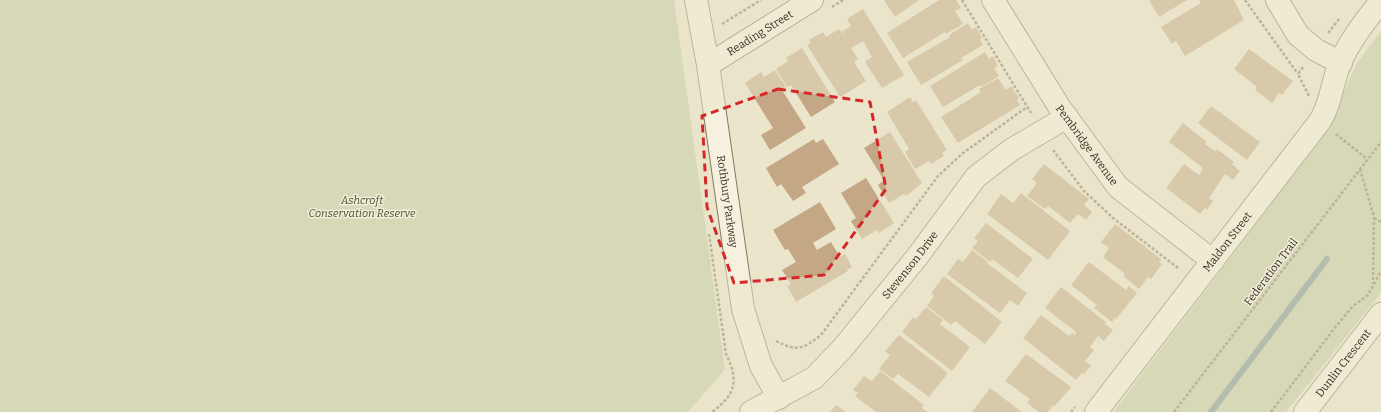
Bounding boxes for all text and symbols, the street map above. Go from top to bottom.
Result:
street label: Reading Street [724,7,795,58]
street label: Pembridge Avenue [1053,102,1121,188]
street label: Rothbury Parkway [715,154,741,249]
park label: Ashcroft Conservation Reserve [309,194,416,220]
street label: Maldon Street [1200,209,1254,274]
street label: Stevenson Drive [879,228,940,301]
street label: Federation Trail [1242,236,1300,308]
street label: Dunlin Crescent [1313,326,1373,400]

